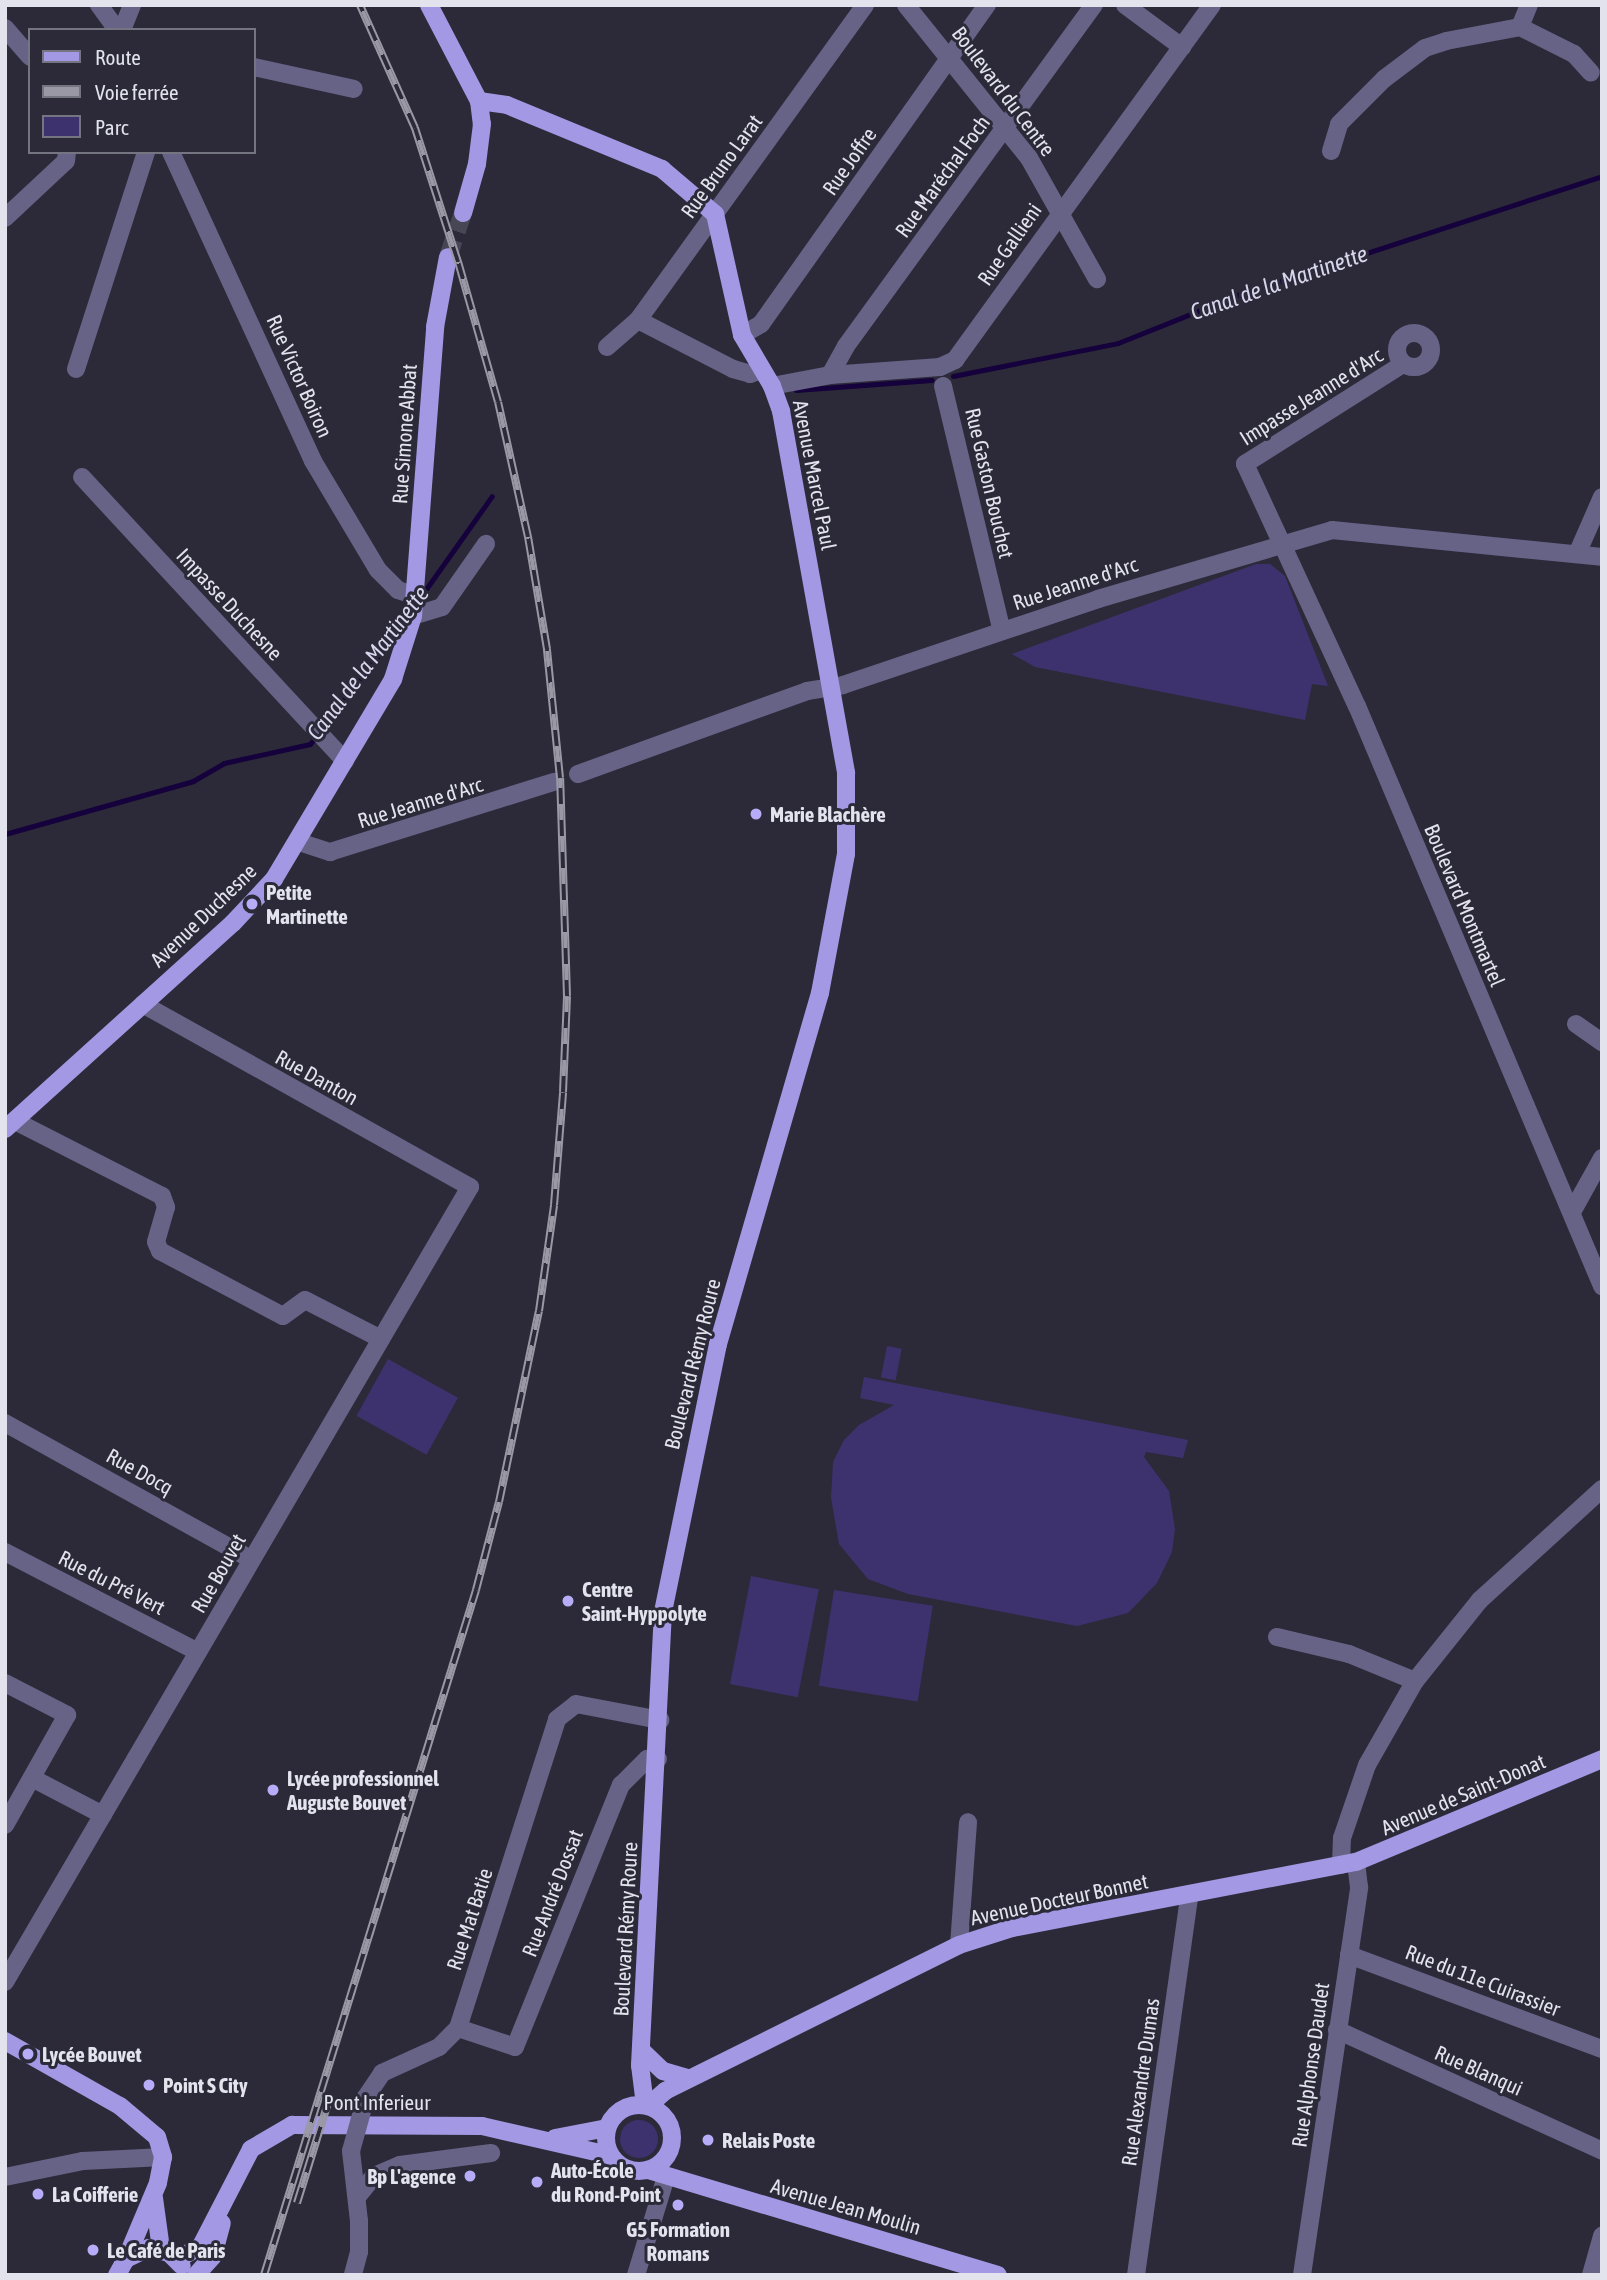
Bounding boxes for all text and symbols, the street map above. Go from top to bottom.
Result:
street label: Boulevard du Centre [947,21,1061,161]
legend [28,28,256,154]
text: Route [95,45,141,69]
text: Voie ferrée [95,80,178,104]
street label: Rue Bruno Larat [675,109,767,223]
street label: Rue Maréchal Foch [889,110,995,242]
text: Parc [95,115,129,139]
street label: Rue Joffre [817,122,881,200]
street label: Rue Gallieni [972,198,1046,290]
water label: Canal de la Martinette [1187,240,1371,326]
street label: Rue Victor Boiron [262,311,338,441]
street label: Impasse Jeanne d'Arc [1235,342,1387,450]
street label: Rue Simone Abbat [387,363,421,505]
street label: Avenue Marcel Paul [788,398,842,552]
street label: Rue Gaston Bouchet [960,405,1020,561]
street label: Impasse Duchesne [172,543,288,665]
street label: Rue Jeanne d'Arc [1010,551,1140,615]
water label: Canal de la Martinette [301,580,435,746]
street label: Rue Jeanne d'Arc [354,771,486,833]
place label: Marie Blachère [770,801,886,827]
marker: Marie Blachère [748,806,764,822]
street label: Boulevard Montmartel [1419,820,1511,990]
street label: Avenue Duchesne [145,858,261,972]
place label: Petite Martinette [266,879,348,929]
marker: Petite Martinette [244,896,260,912]
street label: Rue Danton [271,1044,363,1110]
street label: Boulevard Rémy Roure [659,1276,725,1452]
street label: Rue Docq [102,1442,178,1500]
street label: Rue Bouvet [185,1529,251,1617]
street label: Rue du Pré Vert [55,1544,169,1620]
place label: Centre Saint-Hyppolyte [582,1576,707,1626]
marker: Centre Saint-Hyppolyte [560,1593,576,1609]
street label: Avenue de Saint-Donat [1377,1748,1549,1840]
place label: Lycée professionnel Auguste Bouvet [287,1765,439,1815]
marker: Lycée professionnel Auguste Bouvet [265,1782,281,1798]
street label: Rue André Dossat [516,1826,588,1960]
street label: Boulevard Rémy Roure [608,1841,642,2017]
street label: Rue Mat Batie [441,1865,497,1973]
street label: Avenue Docteur Bonnet [968,1868,1150,1930]
street label: Rue du 11e Cuirassier [1402,1939,1564,2021]
street label: Rue Alphonse Daudet [1286,1981,1334,2149]
street label: Rue Alexandre Dumas [1116,1996,1164,2168]
street label: Rue Blanqui [1431,2039,1527,2101]
place label: Lycée Bouvet [42,2041,142,2067]
marker: Lycée Bouvet [20,2046,36,2062]
place label: Point S City [163,2072,248,2098]
marker: Point S City [141,2077,157,2093]
street label: Pont Inferieur [324,2089,430,2115]
place label: Relais Poste [722,2127,815,2153]
marker: Relais Poste [700,2132,716,2148]
place label: Auto-École du Rond-Point [551,2157,661,2207]
place label: Bp L'agence [367,2163,456,2189]
marker: Bp L'agence [462,2168,478,2184]
street label: Avenue Jean Moulin [768,2173,924,2239]
marker: Auto-École du Rond-Point [529,2174,545,2190]
place label: La Coifferie [52,2181,138,2207]
marker: La Coifferie [30,2186,46,2202]
marker: G5 Formation Romans [670,2197,686,2213]
place label: G5 Formation Romans [626,2216,730,2266]
place label: Le Café de Paris [107,2237,225,2263]
marker: Le Café de Paris [85,2242,101,2258]

